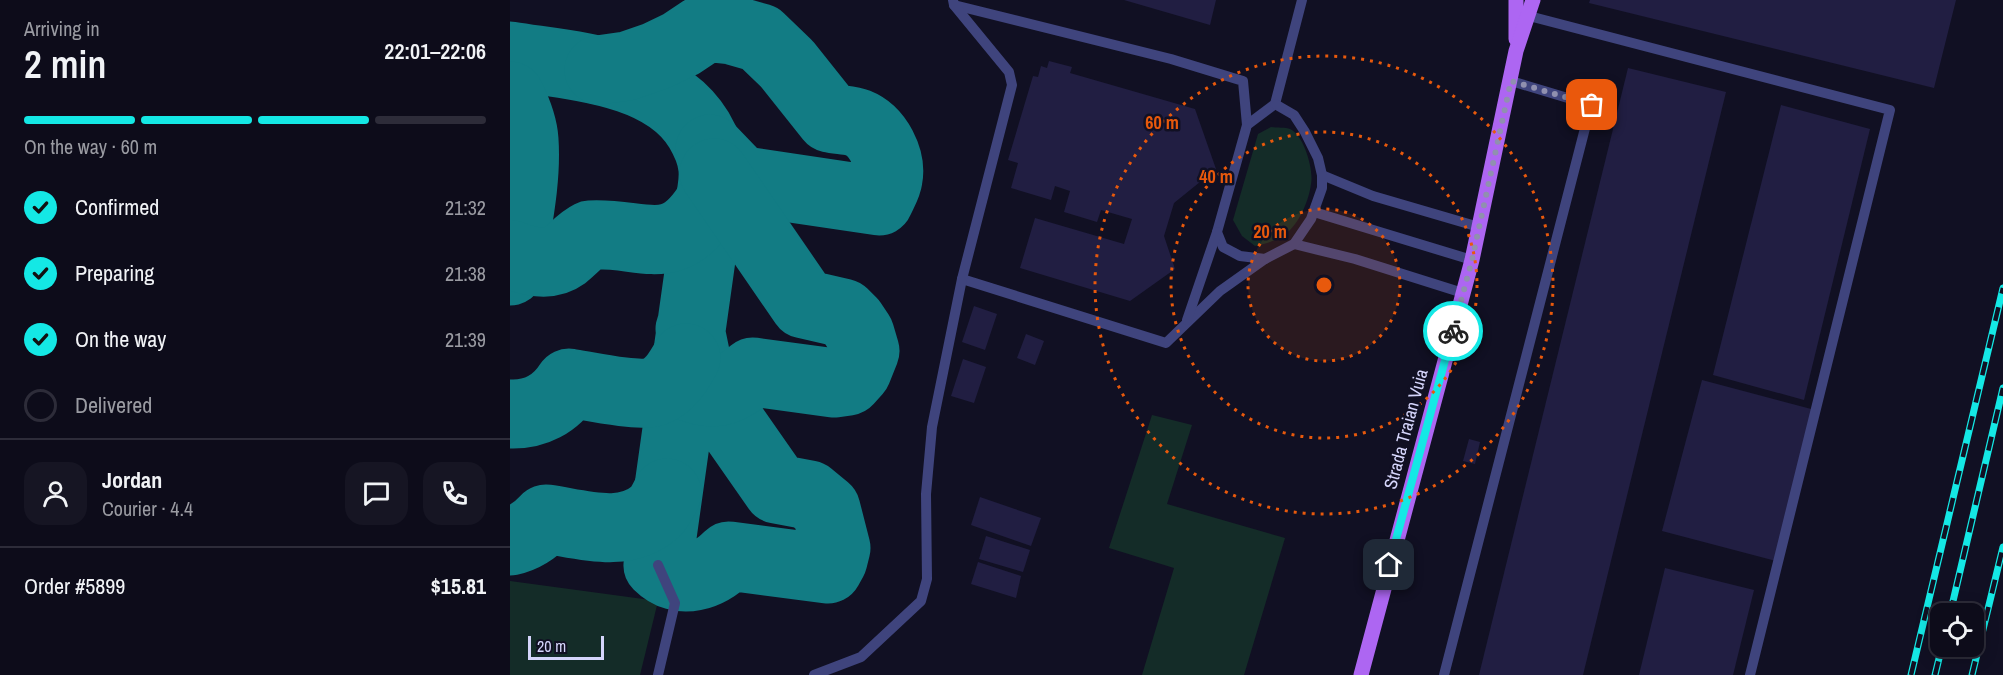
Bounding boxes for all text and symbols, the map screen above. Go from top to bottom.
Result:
text: Arriving in [24,15,100,42]
text: 22:01–22:06 [384,36,486,66]
text: 2 min [24,38,106,90]
pin [1566,79,1617,130]
icon: bag [1575,88,1608,121]
text: 60 m [1145,110,1179,135]
text: On the way · 60 m [24,133,157,160]
text: 40 m [1199,164,1233,189]
icon: check [24,191,57,224]
text: Confirmed [75,192,159,222]
text: 21:32 [445,194,486,221]
text: 20 m [1253,219,1287,244]
icon: check [24,257,57,290]
text: Preparing [75,258,154,288]
text: 21:38 [445,260,486,287]
centre of rings [1314,275,1334,295]
courier [1423,301,1483,361]
icon: bike [1437,315,1470,348]
icon: check [24,323,57,356]
text: On the way [75,324,166,354]
text: 21:39 [445,326,486,353]
street label: Strada Traian Vuia [1377,366,1434,492]
text: Delivered [75,390,152,420]
button: person [24,462,87,525]
button: chat [345,462,408,525]
button: phone [423,462,486,525]
text: Jordan [102,465,162,495]
text: Courier · 4.4 [102,495,193,522]
pin [1363,539,1414,590]
icon: home [1372,548,1405,581]
text: Order #5899 [24,571,125,601]
text: $15.81 [431,571,486,601]
map controls [1930,603,1984,657]
button: locate [1930,603,1984,657]
scale bar [528,633,604,660]
text: 20 m [537,635,566,657]

